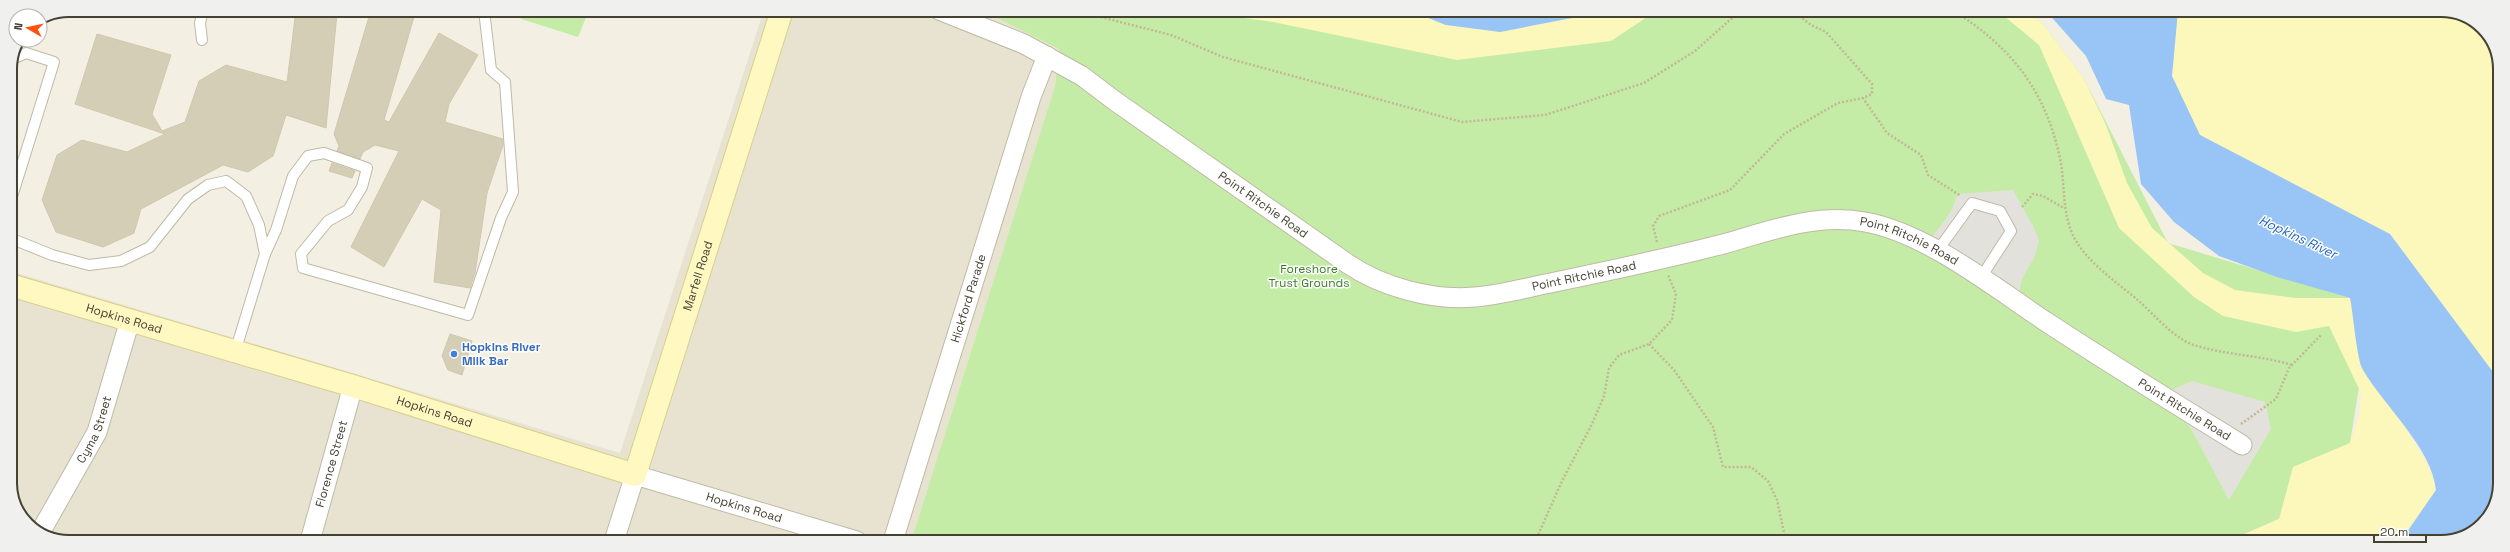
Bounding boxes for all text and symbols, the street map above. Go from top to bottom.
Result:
north arrow [8,8,48,48]
text: N [11,22,26,31]
street label: Point Ritchie Road [1215,168,1311,242]
water label: Hopkins River [2256,212,2342,263]
street label: Point Ritchie Road [1859,213,1962,269]
street label: Marfell Road [679,239,716,313]
street label: Hickford Parade [947,252,990,345]
street label: Point Ritchie Road [1530,257,1638,295]
park label: Foreshore Trust Grounds [1268,261,1350,291]
street label: Hopkins Road [84,300,164,337]
place label: Hopkins River Milk Bar [462,339,541,369]
marker: Hopkins River Milk Bar [449,349,459,359]
street label: Point Ritchie Road [2135,375,2234,444]
street label: Hopkins Road [395,392,474,431]
street label: Cyma Street [73,394,115,466]
street label: Florence Street [312,419,351,509]
street label: Hopkins Road [704,489,784,526]
scale bar [2374,518,2426,544]
text: 20 m [2380,524,2408,540]

